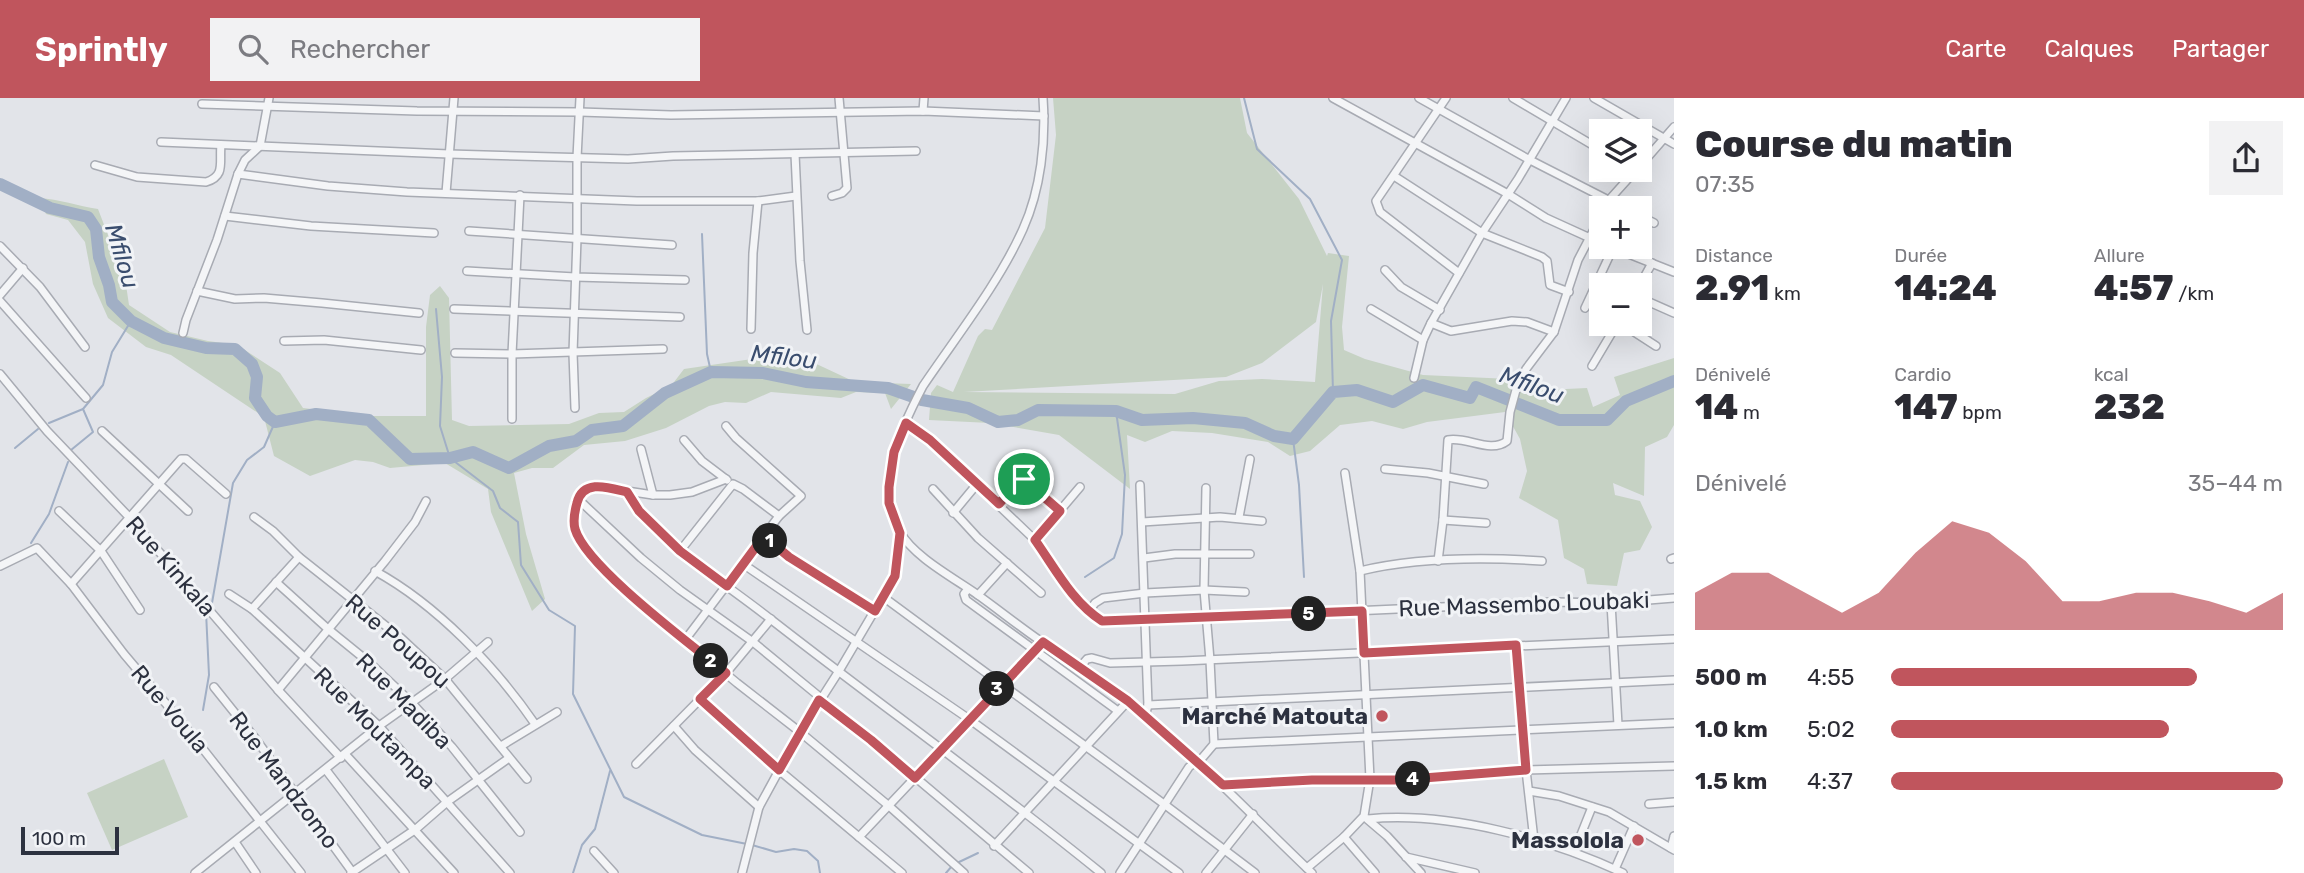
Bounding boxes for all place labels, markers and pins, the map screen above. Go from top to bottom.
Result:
pin [994,449,1054,509]
pin: 1 [752,524,788,558]
pin: 5 [1292,596,1326,632]
pin: 2 [694,644,728,678]
pin: 3 [979,672,1014,706]
place label: Marché Matouta [1182,702,1368,730]
marker: Marché Matouta [1374,708,1390,724]
pin: 4 [1396,762,1430,796]
place label: Massolola [1511,826,1624,854]
marker: Massolola [1630,832,1646,848]

